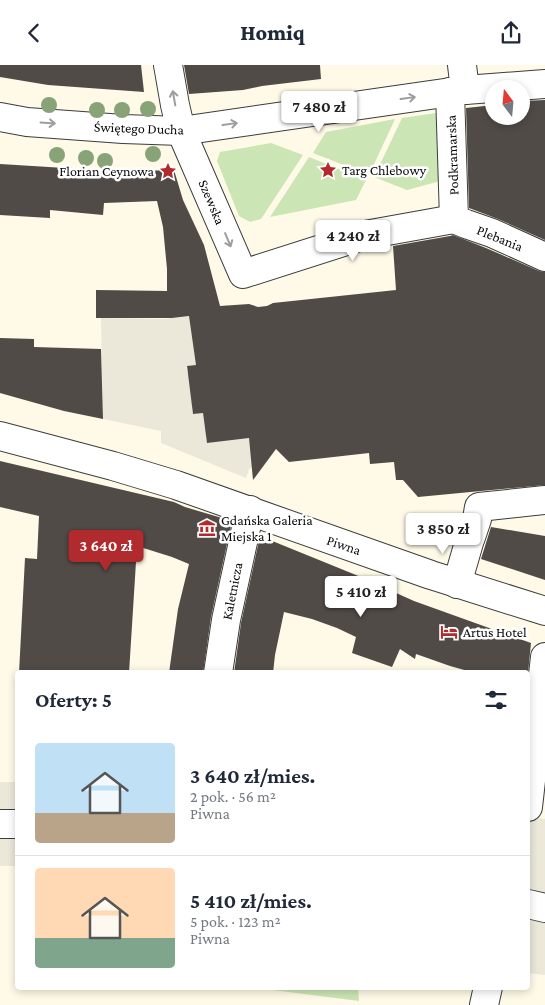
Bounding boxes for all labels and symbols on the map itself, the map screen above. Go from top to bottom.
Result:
north arrow [485,80,530,125]
one-way arrow [168,91,178,107]
pin: 7 480 zł [267,91,371,133]
one-way arrow [399,93,415,103]
street label: Podkramarska [443,114,461,195]
street label: Świętego Ducha [94,118,185,138]
one-way arrow [40,119,56,128]
one-way arrow [221,119,237,129]
place icon: Targ Chlebowy [318,160,338,180]
place icon: Florian Ceynowa [158,161,178,181]
place label: Targ Chlebowy [342,162,427,178]
place label: Florian Ceynowa [59,163,155,179]
street label: Szewska [195,177,229,227]
pin: 4 240 zł [301,219,405,262]
street label: Plebania [475,222,526,255]
one-way arrow [224,232,234,247]
place label: Gdańska Galeria Miejska 1 [221,512,313,545]
pin: 3 850 zł [391,513,495,555]
museum icon: Gdańska Galeria Miejska 1 [197,518,217,538]
pin: 3 640 zł [54,529,158,572]
street label: Piwna [325,532,364,558]
street label: Kaletnicza [219,560,246,621]
pin: 5 410 zł [309,575,413,618]
hotel icon: Artus Hotel [439,622,459,642]
place label: Artus Hotel [463,624,527,640]

